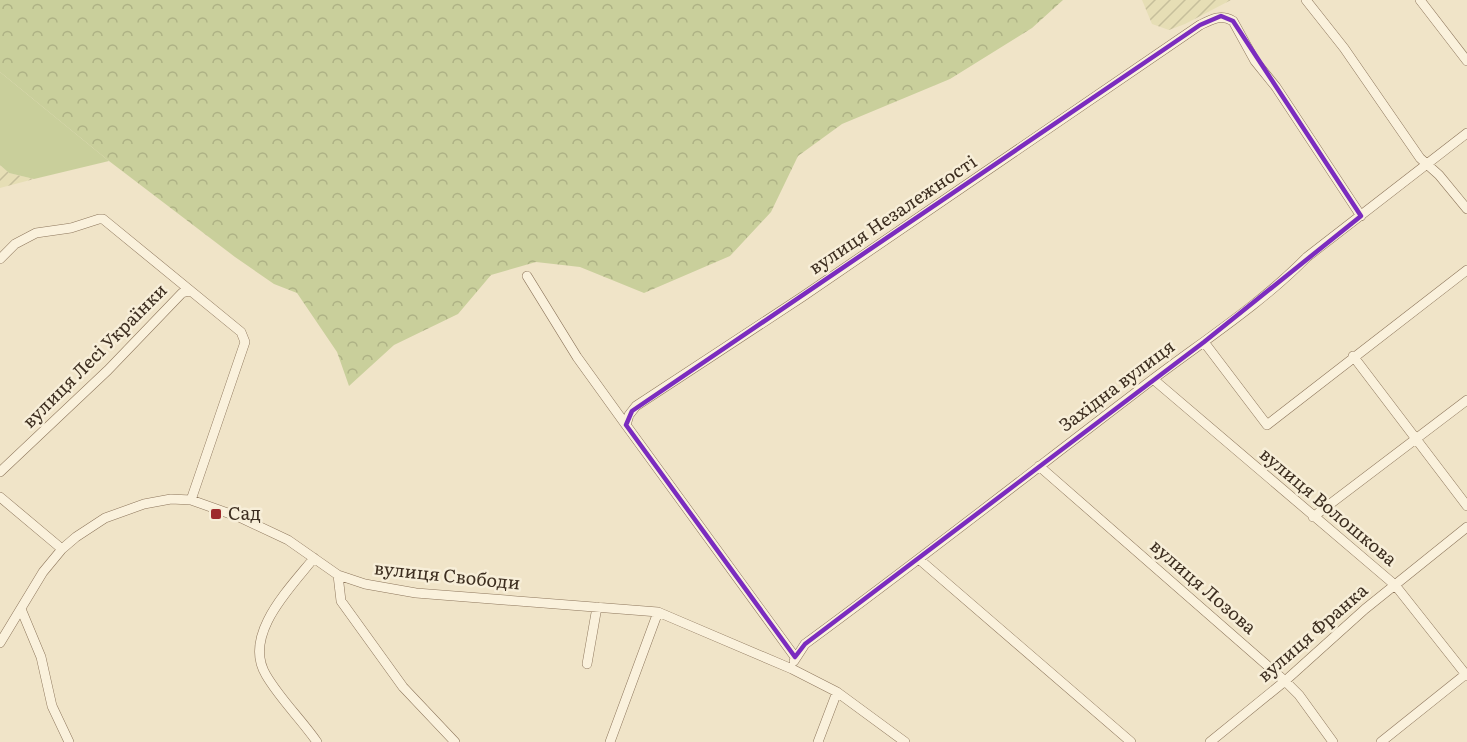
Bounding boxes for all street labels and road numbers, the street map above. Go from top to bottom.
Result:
street label: вулиця Незалежності [803,147,981,280]
street label: вулиця Лесі Українки [15,276,172,433]
street label: Західна вулиця [1053,332,1180,437]
street label: вулиця Волошкова [1254,440,1404,572]
street label: вулиця Лозова [1145,532,1263,640]
street label: вулиця Свободи [373,553,522,596]
street label: вулиця Франка [1251,576,1373,687]

